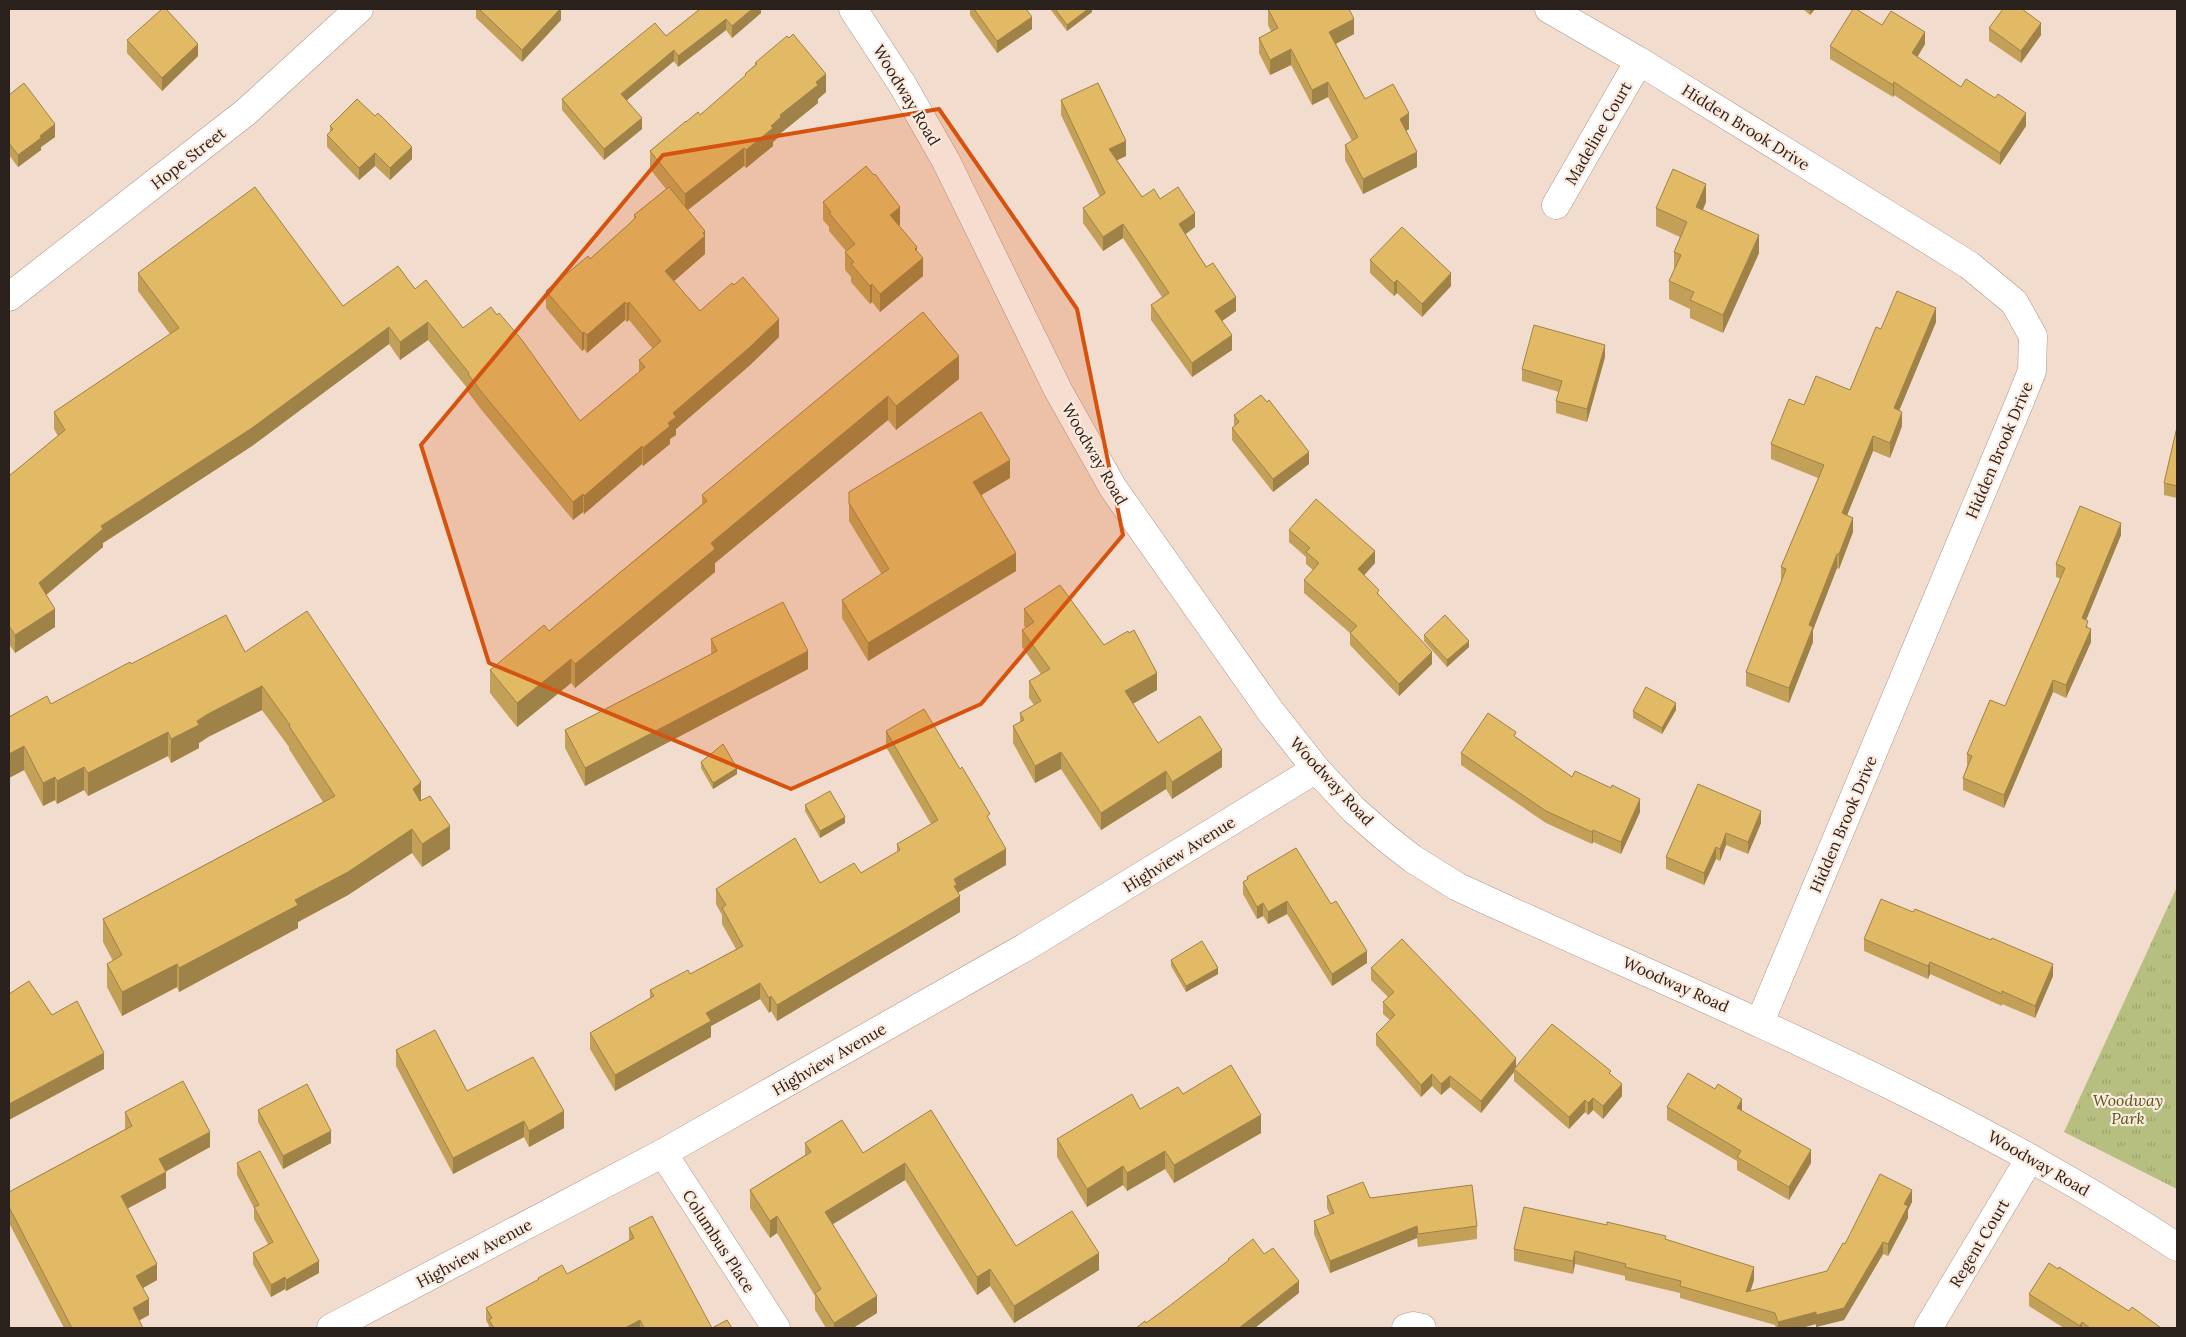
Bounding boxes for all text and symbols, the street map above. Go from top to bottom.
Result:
street label: Woodway Road [869,41,945,149]
street label: Madeline Court [1560,77,1636,188]
street label: Hidden Brook Drive [1678,80,1814,175]
street label: Hope Street [147,122,230,193]
street label: Hidden Brook Drive [1961,378,2037,521]
street label: Woodway Road [1058,400,1132,509]
street label: Woodway Road [1286,732,1378,830]
street label: Hidden Brook Drive [1805,752,1881,895]
street label: Highview Avenue [1119,811,1239,896]
street label: Woodway Road [1620,952,1733,1016]
street label: Highview Avenue [769,1018,890,1100]
park label: Woodway Park [2093,1090,2163,1128]
street label: Woodway Road [1985,1126,2094,1200]
street label: Columbus Place [678,1186,760,1296]
street label: Regent Court [1945,1195,2014,1291]
street label: Highview Avenue [413,1214,536,1292]

